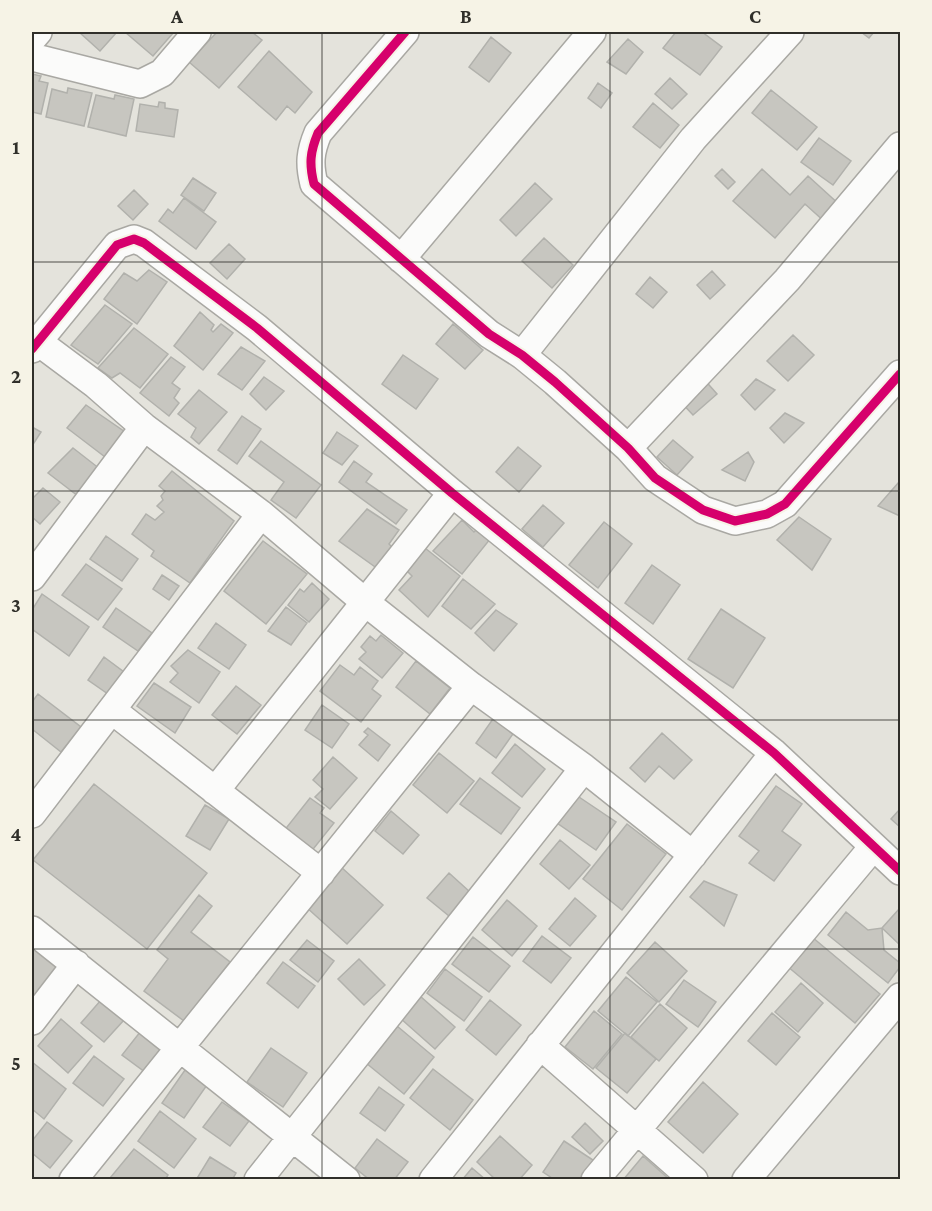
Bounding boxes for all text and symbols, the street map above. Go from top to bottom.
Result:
text: A [170,5,184,27]
text: B [460,5,472,27]
text: C [749,5,761,27]
text: 1 [12,136,20,158]
text: 2 [11,365,21,387]
text: 3 [11,594,21,616]
text: 4 [11,823,22,845]
text: 5 [11,1052,21,1074]

